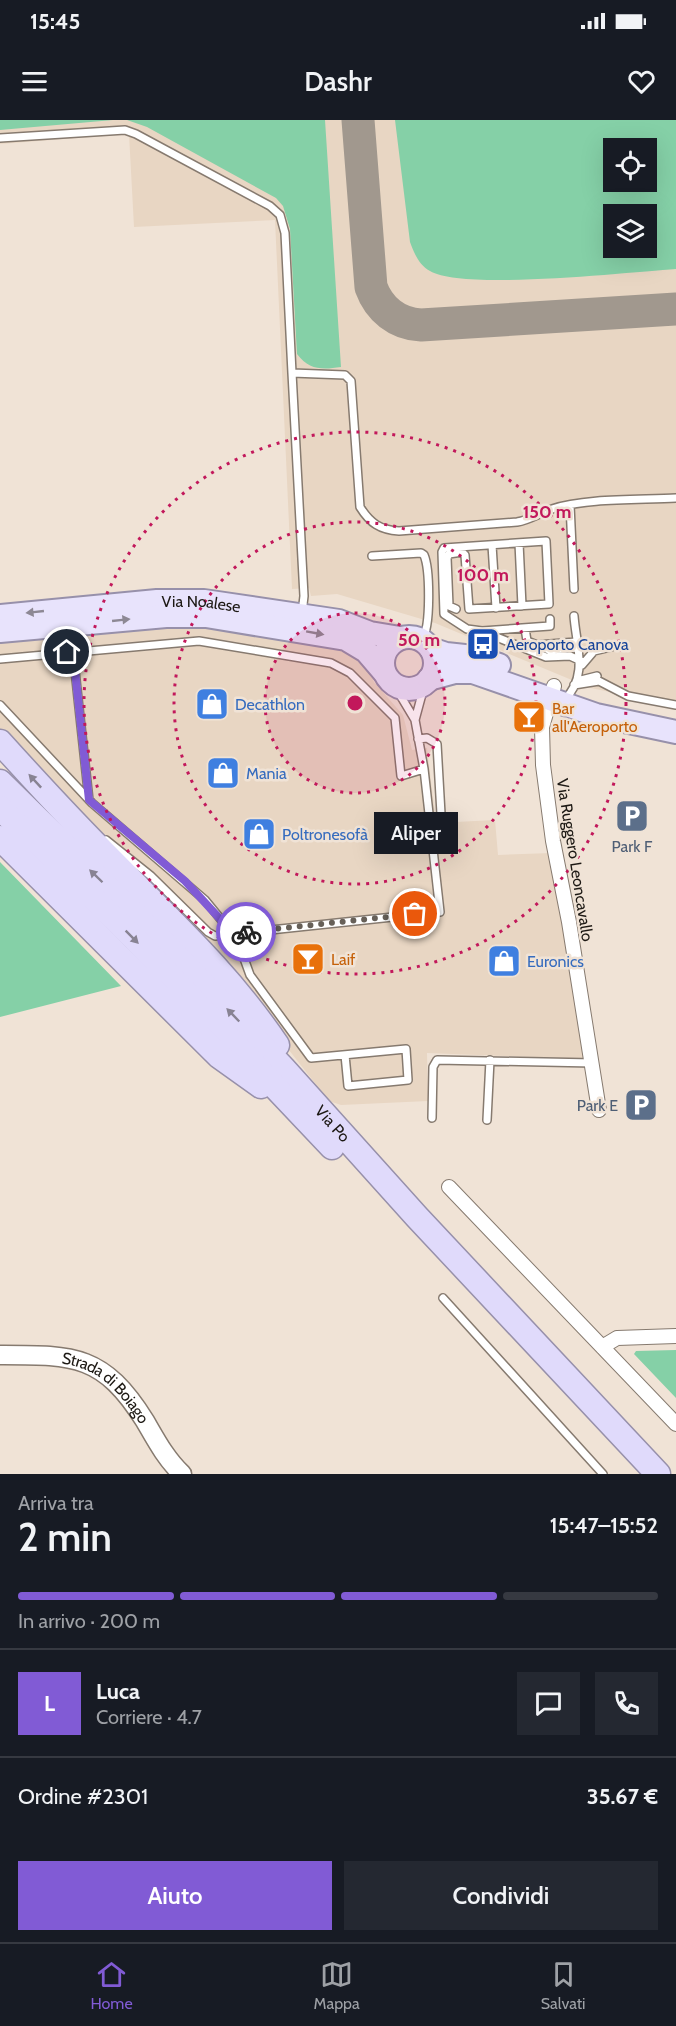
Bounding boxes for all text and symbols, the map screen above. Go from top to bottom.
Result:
text: 15:45 [30,8,80,35]
icon: menu [18,65,51,98]
text: Dashr [304,65,372,98]
icon: heart [625,65,658,98]
map controls [603,138,657,258]
button: locate [603,138,657,192]
button: layers [603,204,657,258]
text: 150 m [523,501,571,523]
text: 100 m [457,564,509,586]
street label: Via Noalese [162,592,242,616]
one-way arrow [26,607,45,617]
one-way arrow [112,615,131,625]
pin [41,626,92,677]
bus stop icon: Aeroporto Canova [465,626,501,662]
one-way arrow [305,628,324,637]
text: 50 m [398,629,440,651]
icon: home [50,635,83,668]
place label: Aeroporto Canova [506,635,629,654]
shop icon: Decathlon [194,686,230,722]
centre of rings [345,693,365,713]
place label: Decathlon [235,695,305,714]
bar icon: Bar all'Aeroporto [511,699,547,735]
place label: Bar all'Aeroporto [552,699,638,736]
shop icon: Mania [205,755,241,791]
place label: Mania [246,764,287,783]
one-way arrow [29,774,43,788]
street label: Via Ruggero Leoncavallo [553,777,597,943]
parking icon: Park F [614,798,650,834]
callout: Aliper [373,812,457,854]
shop icon: Poltronesofà [241,816,277,852]
text: Aliper [391,821,441,845]
place label: Poltronesofà [282,825,368,844]
place label: Park F [612,837,653,856]
one-way arrow [89,870,103,884]
pin [389,888,440,939]
icon: bag [398,897,431,930]
courier [216,902,276,962]
icon: bike [230,916,263,949]
one-way arrow [125,929,139,943]
bar icon: Laif [290,941,326,977]
shop icon: Euronics [486,943,522,979]
place label: Laif [331,950,356,969]
place label: Euronics [527,952,584,971]
one-way arrow [226,1009,240,1023]
parking icon: Park E [623,1087,659,1123]
place label: Park E [577,1096,618,1115]
street label: Via Po [311,1101,354,1146]
street label: Strada di Boiago [61,1348,154,1427]
text: Arriva tra [18,1491,94,1515]
text: 15:47–15:52 [550,1512,658,1539]
text: 2 min [18,1513,112,1561]
text: In arrivo · 200 m [18,1609,160,1633]
button: chat [517,1672,580,1735]
button: phone [595,1672,658,1735]
text: Luca [96,1678,140,1705]
text: L [44,1690,55,1717]
text: Corriere · 4.7 [96,1705,202,1729]
text: Ordine #2301 [18,1783,148,1810]
text: 35.67 € [587,1783,658,1810]
button: Aiuto [18,1861,332,1930]
button: Condividi [344,1861,658,1930]
tab: Home [91,1958,133,2013]
tab: Mappa [314,1958,360,2013]
tab: Salvati [541,1958,585,2013]

